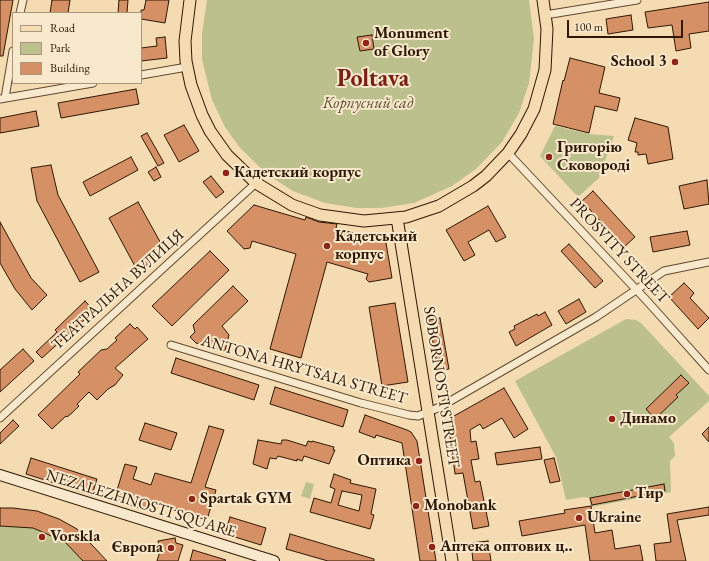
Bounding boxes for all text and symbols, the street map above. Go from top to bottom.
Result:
legend [12,12,142,84]
scale bar [569,12,685,38]
text: 100 m [574,19,603,35]
text: Road [50,20,75,36]
place label: Monument of Glory [374,24,449,62]
marker: Monument of Glory [361,38,371,48]
text: Park [50,40,70,56]
place label: School 3 [611,52,667,72]
marker: School 3 [670,57,680,67]
text: Building [50,60,90,76]
district label: Poltava [337,65,409,93]
park label: Корпусний сад [323,94,413,114]
place label: Григорію Сковороді [557,138,630,176]
marker: Григорію Сковороді [544,152,554,162]
place label: Кадетский корпус [234,163,361,183]
marker: Кадетский корпус [221,168,231,178]
street label: PROSVITY STREET [565,194,673,308]
street label: ТЕАТРАЛЬНА ВУЛИЦЯ [48,225,188,355]
place label: Кадетський корпус [335,227,417,265]
marker: Кадетський корпус [322,241,332,251]
street label: SOBORNOSTI STREET [419,305,463,469]
street label: ANTONA HRYTSAIA STREET [199,331,409,409]
place label: Динамо [620,409,676,429]
marker: Динамо [607,414,617,424]
place label: Оптика [358,451,411,471]
marker: Оптика [414,456,424,466]
street label: NEZALEZHNOSTI SQUARE [44,466,238,542]
place label: Тир [635,484,663,504]
place label: Spartak GYM [200,489,292,509]
marker: Тир [622,489,632,499]
marker: Spartak GYM [187,494,197,504]
place label: Monobank [424,496,497,516]
marker: Monobank [411,501,421,511]
place label: Ukraine [587,508,641,528]
marker: Ukraine [574,513,584,523]
place label: Vorskla [50,527,100,547]
marker: Vorskla [37,532,47,542]
place label: Аптека оптових ц.. [440,537,572,557]
place label: Європа [112,538,163,558]
marker: Аптека оптових ц.. [427,542,437,552]
marker: Європа [166,543,176,553]

